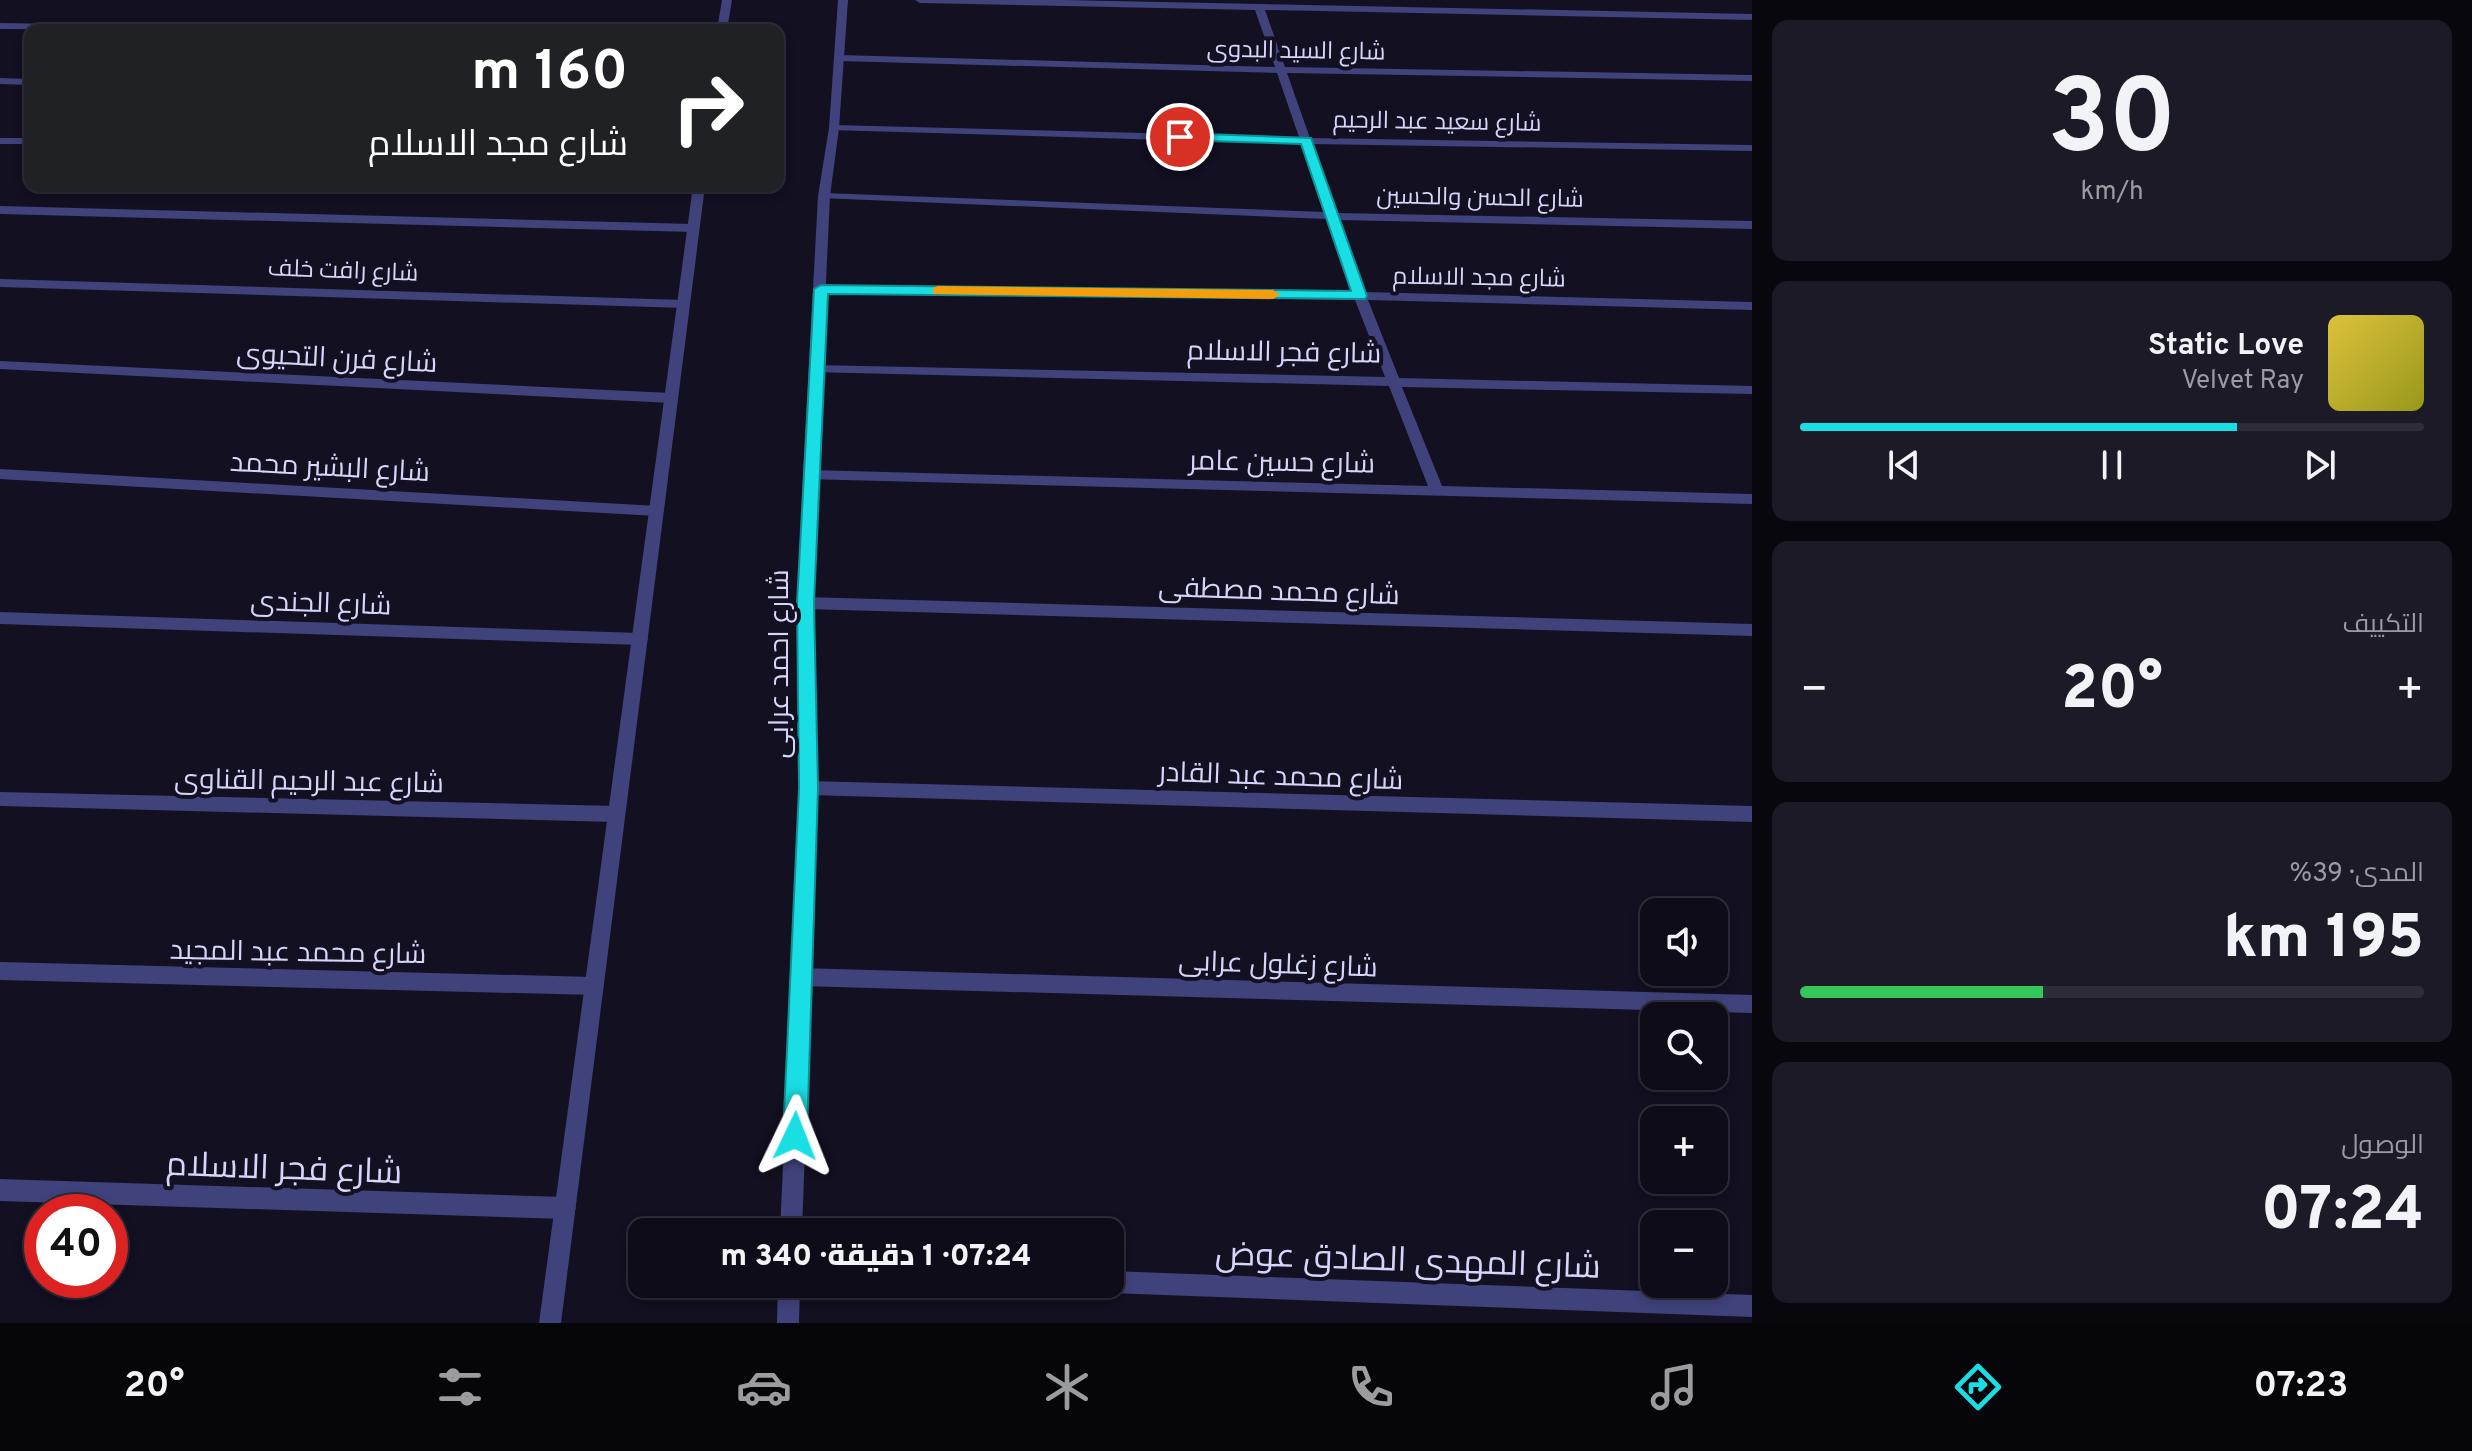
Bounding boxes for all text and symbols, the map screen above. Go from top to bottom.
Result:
street label: شارع السيد البدوى [1206,35,1386,69]
text: 160 m [471,39,628,109]
icon: right [656,56,760,160]
text: 30 [2047,58,2177,190]
pin [1146,103,1214,171]
street label: شارع سعيد عبد الرحيم [1332,106,1542,140]
icon: arrive [1158,115,1202,159]
text: شارع مجد الاسلام [368,123,628,169]
text: km/h [2080,176,2144,209]
street label: شارع الحسن والحسين [1376,182,1584,216]
street label: شارع رافت خلف [267,254,419,290]
street label: شارع مجد الاسلام [1392,262,1566,296]
text: Static Love [2148,328,2304,365]
street label: شارع فجر الاسلام [1186,334,1382,374]
street label: شارع فرن التحيوى [235,337,438,383]
text: Velvet Ray [2181,365,2304,398]
icon: previous [1882,443,1926,487]
icon: pause [2090,443,2134,487]
icon: next [2298,443,2342,487]
street label: شارع حسين عامر [1187,444,1375,484]
street label: شارع البشير محمد [229,446,431,492]
street label: شارع احمد عرابى [763,569,799,759]
street label: شارع محمد مصطفى [1158,571,1400,615]
street label: شارع الجندى [250,585,392,625]
text: التكييف [2342,609,2424,642]
text: 20° [2061,654,2163,730]
text: − [1800,664,1828,720]
text: + [2396,664,2424,720]
street label: شارع محمد عبد القادر [1156,756,1404,800]
street label: شارع عبد الرحيم القناوى [174,763,444,803]
text: المدى · 39% [2290,858,2424,891]
map controls [1640,898,1728,1298]
button: sound [1640,898,1728,986]
text: 195 km [2223,903,2424,979]
street label: شارع محمد عبد المجيد [169,934,427,974]
street label: شارع زغلول عرابى [1178,945,1378,987]
button: search [1640,1002,1728,1090]
position arrow [753,1094,837,1178]
button: + [1640,1106,1728,1194]
text: الوصول [2341,1130,2424,1163]
street label: شارع فجر الاسلام [165,1145,403,1196]
text: 07:24 [2261,1175,2424,1251]
speed limit sign: 40 [24,1194,128,1298]
button: − [1640,1210,1728,1298]
street label: شارع المهدى الصادق عوض [1214,1234,1601,1291]
text: 07:24 · 1 دقيقة · 340 m [721,1239,1031,1276]
icon: filters [432,1359,488,1415]
icon: car [736,1359,792,1415]
icon: climate [1039,1359,1095,1415]
icon: phone [1343,1359,1399,1415]
icon: music [1646,1359,1702,1415]
icon: directions [1950,1359,2006,1415]
text: 20° [124,1364,184,1410]
text: 07:23 [2254,1364,2348,1410]

